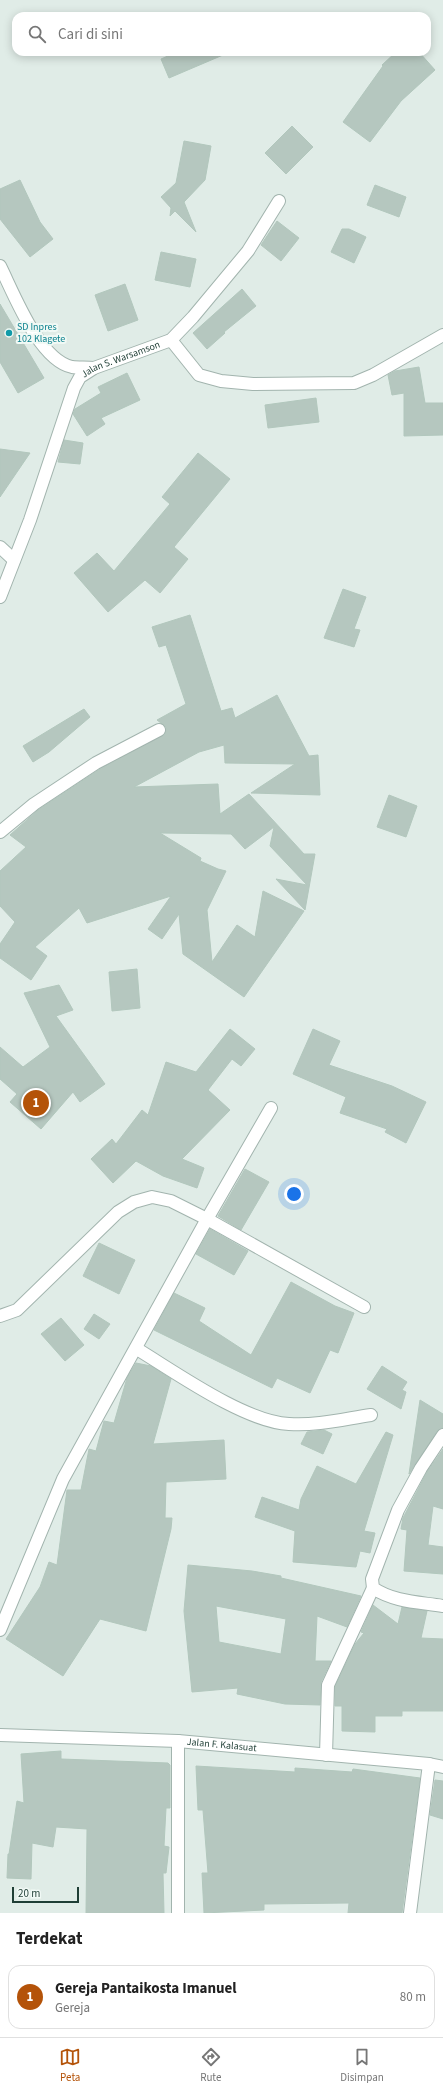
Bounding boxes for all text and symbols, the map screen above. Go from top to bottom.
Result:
search box [12,12,431,56]
icon: search [26,23,48,45]
text: Cari di sini [58,24,123,45]
place label: SD Inpres 102 Klagete [17,320,65,346]
marker: SD Inpres 102 Klagete [4,328,14,338]
street label: Jalan S. Warsamson [79,338,162,381]
pin: 1 [23,1088,49,1118]
your location [284,1184,304,1204]
street label: Jalan F. Kalasuat [186,1735,258,1755]
scale bar [12,1885,79,1904]
text: 20 m [18,1886,40,1901]
text: Terdekat [16,1927,82,1951]
text: Gereja Pantaikosta Imanuel [55,1978,237,1999]
text: 1 [27,1988,33,2006]
text: 80 m [400,1988,426,2006]
text: Gereja [55,1999,90,2017]
tab: Peta [59,2046,81,2085]
tab: Rute [200,2046,222,2085]
tab: Disimpan [340,2046,384,2085]

